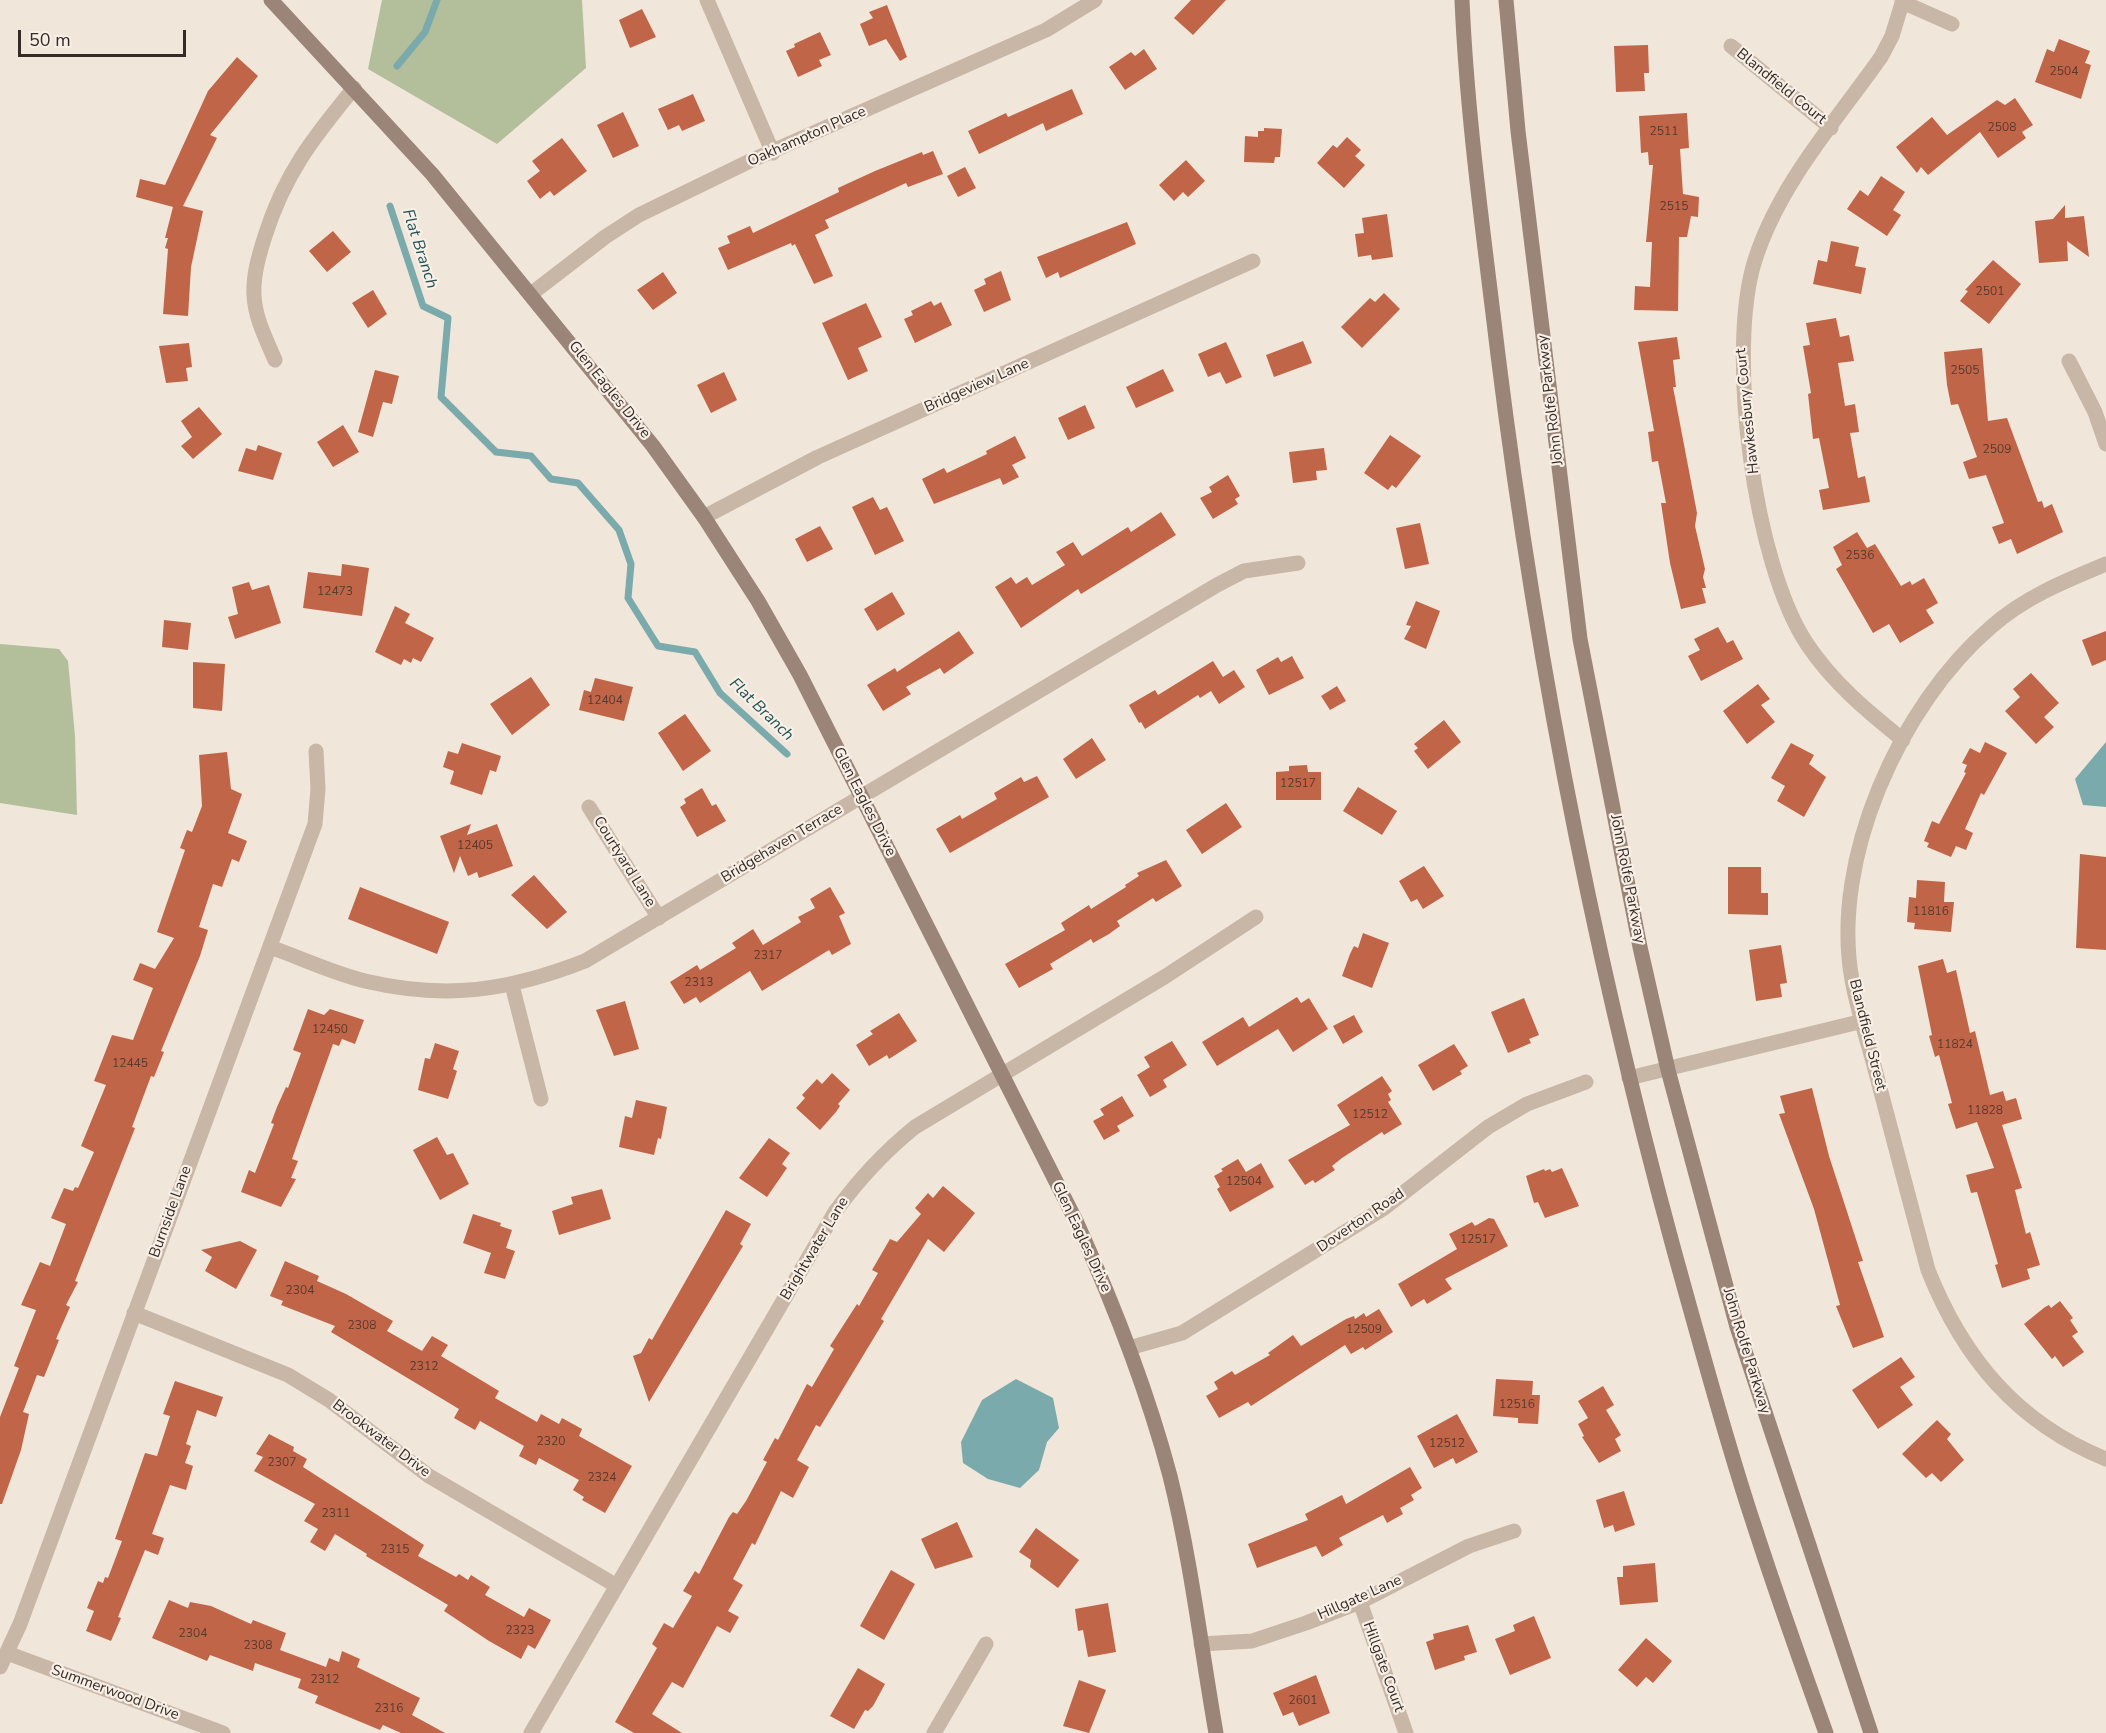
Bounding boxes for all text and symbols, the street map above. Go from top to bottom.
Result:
scale bar [21,18,189,56]
text: 50 m [29,28,71,52]
street label: Blandfield Court [1732,45,1830,129]
house number: 2504 [2050,65,2078,79]
street label: Oakhampton Place [745,103,869,171]
house number: 2508 [1988,121,2016,135]
house number: 2511 [1650,125,1678,139]
house number: 2515 [1660,200,1688,214]
water label: Flat Branch [397,207,441,291]
house number: 2501 [1976,285,2004,299]
street label: John Rolfe Parkway [1534,334,1568,466]
street label: Glen Eagles Drive [564,338,654,442]
street label: Hawkesbury Court [1732,347,1764,475]
street label: Bridgeview Lane [922,355,1032,417]
house number: 2505 [1951,364,1979,378]
house number: 2509 [1983,443,2011,457]
house number: 2536 [1846,549,1874,563]
house number: 12473 [317,585,353,599]
water label: Flat Branch [725,675,797,745]
house number: 12404 [587,694,623,708]
street label: Glen Eagles Drive [829,744,899,860]
house number: 12517 [1280,777,1316,791]
street label: Bridgehaven Terrace [718,801,846,887]
street label: Courtyard Lane [589,813,659,911]
street label: John Rolfe Parkway [1606,813,1648,945]
house number: 12405 [457,839,493,853]
house number: 11816 [1913,905,1949,919]
house number: 2317 [754,949,782,963]
house number: 2313 [685,976,713,990]
street label: Blandfield Street [1844,977,1890,1093]
house number: 12450 [312,1023,348,1037]
house number: 11824 [1937,1038,1973,1052]
house number: 12445 [112,1057,148,1071]
house number: 11828 [1967,1104,2003,1118]
house number: 12512 [1352,1108,1388,1122]
street label: Burnside Lane [146,1164,196,1260]
house number: 12504 [1226,1175,1262,1189]
street label: Glen Eagles Drive [1047,1179,1115,1295]
street label: Doverton Road [1314,1185,1408,1257]
street label: Brightwater Lane [777,1194,853,1304]
house number: 12517 [1460,1233,1496,1247]
house number: 2304 [286,1284,314,1298]
street label: John Rolfe Parkway [1718,1286,1774,1416]
house number: 2308 [348,1319,376,1333]
house number: 12509 [1346,1323,1382,1337]
house number: 2312 [410,1360,438,1374]
street label: Brookwater Drive [329,1396,433,1482]
house number: 12516 [1499,1398,1535,1412]
house number: 2320 [537,1435,565,1449]
house number: 12512 [1429,1437,1465,1451]
house number: 2307 [268,1456,296,1470]
house number: 2324 [588,1471,616,1485]
house number: 2311 [322,1507,350,1521]
house number: 2315 [381,1543,409,1557]
street label: Hillgate Lane [1315,1571,1405,1625]
street label: Hillgate Court [1358,1619,1408,1715]
house number: 2323 [506,1624,534,1638]
house number: 2304 [179,1627,207,1641]
house number: 2308 [244,1639,272,1653]
street label: Summerwood Drive [49,1662,181,1724]
house number: 2312 [311,1673,339,1687]
house number: 2601 [1289,1694,1317,1708]
house number: 2316 [375,1702,403,1716]

